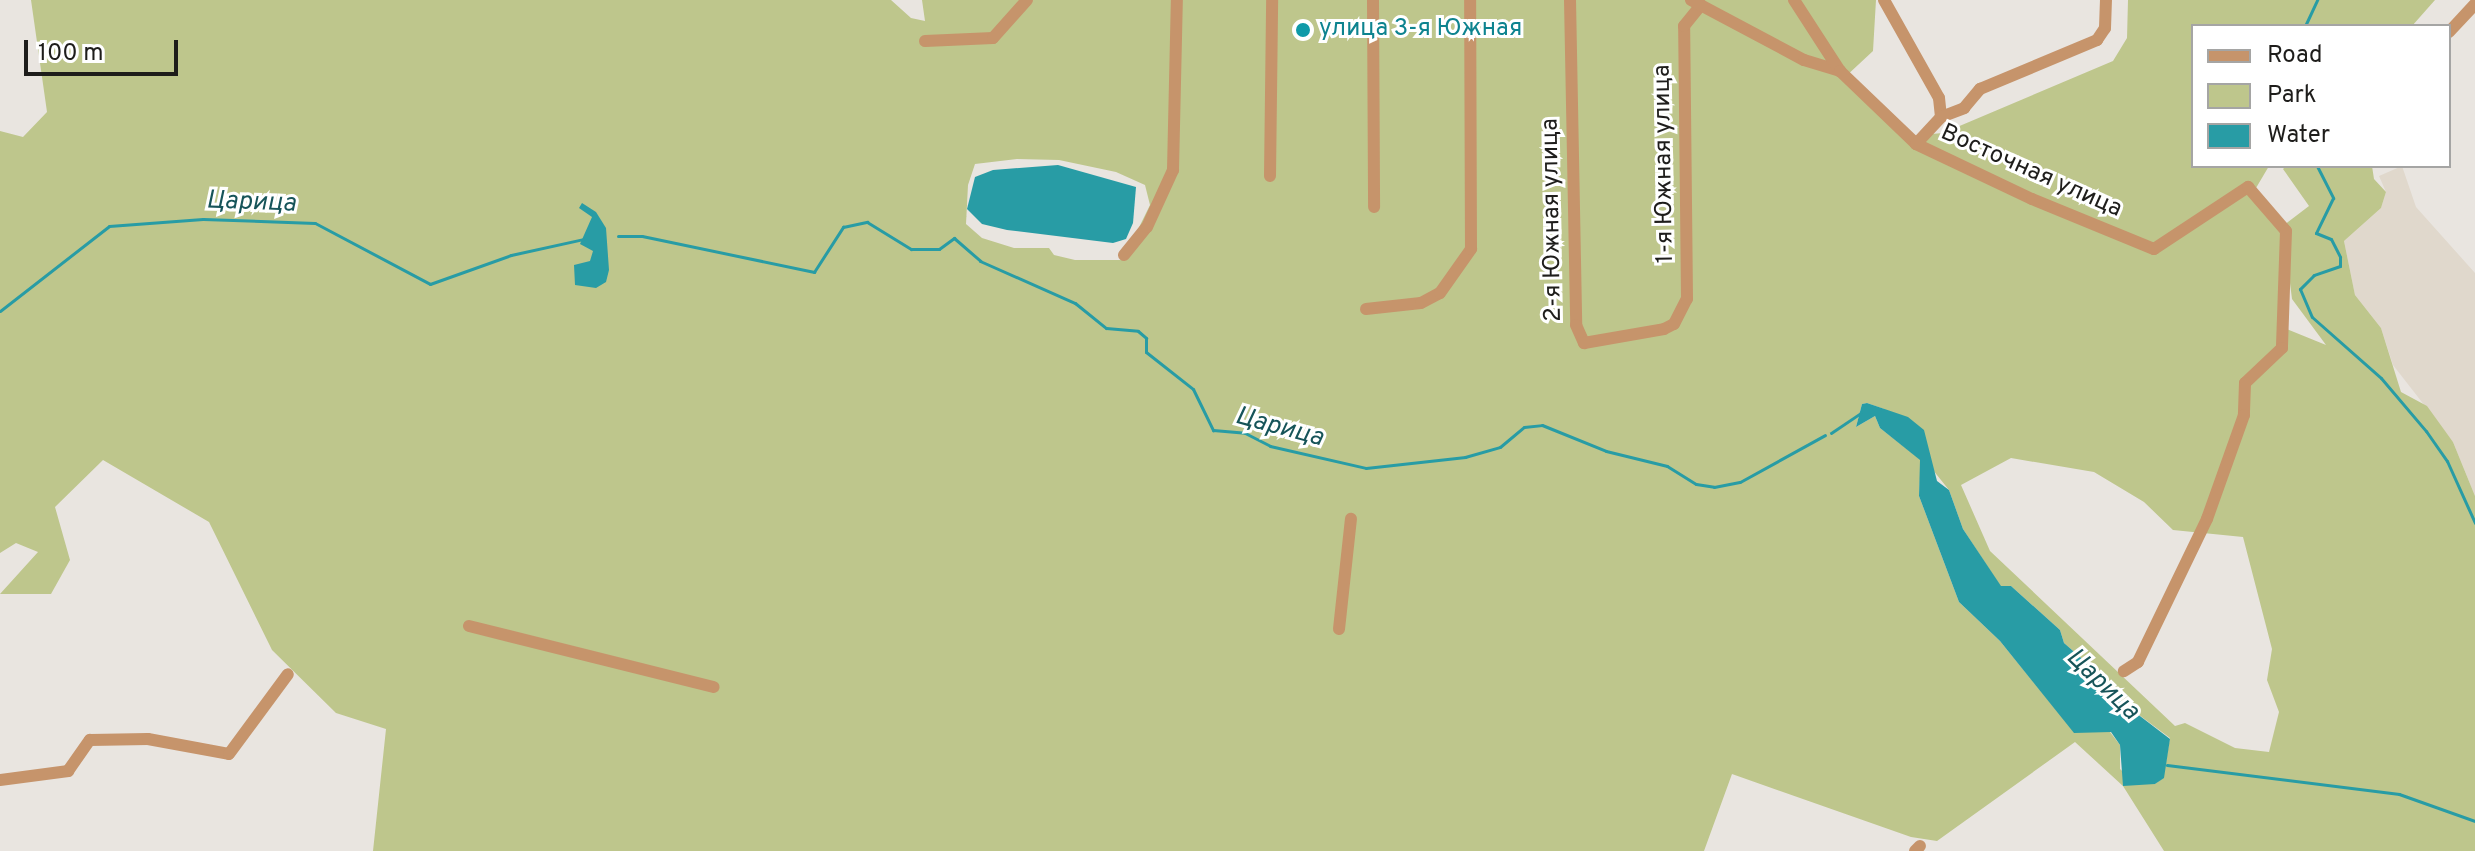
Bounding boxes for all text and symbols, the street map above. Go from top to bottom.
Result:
place label: улица 3-я Южная [1319,16,1522,44]
marker: улица 3-я Южная [1294,21,1312,39]
scale bar [28,24,182,74]
legend [2191,24,2451,168]
text: 100 m [38,39,104,69]
text: Road [2267,41,2323,71]
street label: 1-я Южная улица [1649,64,1681,264]
text: Park [2267,81,2317,111]
street label: 2-я Южная улица [1537,118,1569,322]
street label: Восточная улица [1936,119,2126,225]
text: Water [2267,121,2330,151]
water label: Царица [206,186,296,220]
water label: Царица [1232,401,1326,455]
water label: Царица [2059,643,2145,727]

